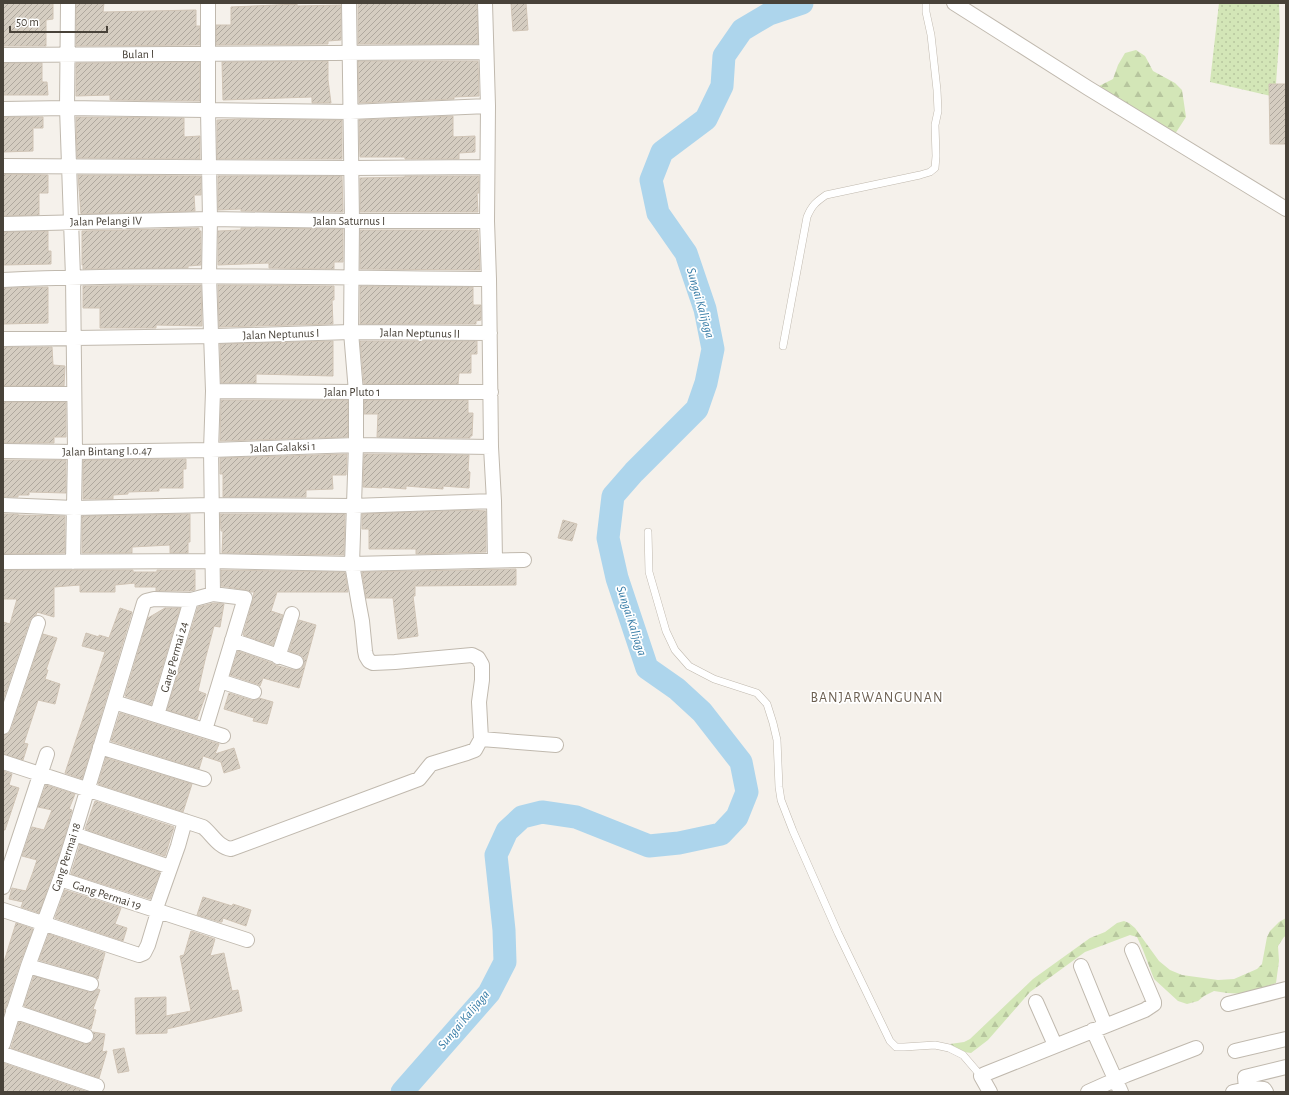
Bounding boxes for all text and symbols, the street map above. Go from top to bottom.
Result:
scale bar [10,8,107,34]
text: 50 m [16,16,39,28]
street label: Bulan I [122,48,154,60]
street label: Jalan Pelangi IV [70,214,142,228]
street label: Jalan Saturnus I [313,215,385,227]
water label: Sungai Kalijaga [684,266,716,340]
street label: Jalan Neptunus II [380,326,460,340]
street label: Jalan Neptunus I [242,327,320,341]
street label: Jalan Pluto 1 [324,386,380,398]
street label: Jalan Galaksi 1 [250,440,316,454]
street label: Jalan Bintang I.0.47 [62,444,152,458]
water label: Sungai Kalijaga [614,584,648,658]
street label: Gang Permai 24 [158,620,190,694]
district label: BANJARWANGUNAN [810,691,944,705]
street label: Gang Permai 18 [49,821,83,893]
street label: Gang Permai 19 [71,878,143,912]
water label: Sungai Kalijaga [436,988,493,1052]

